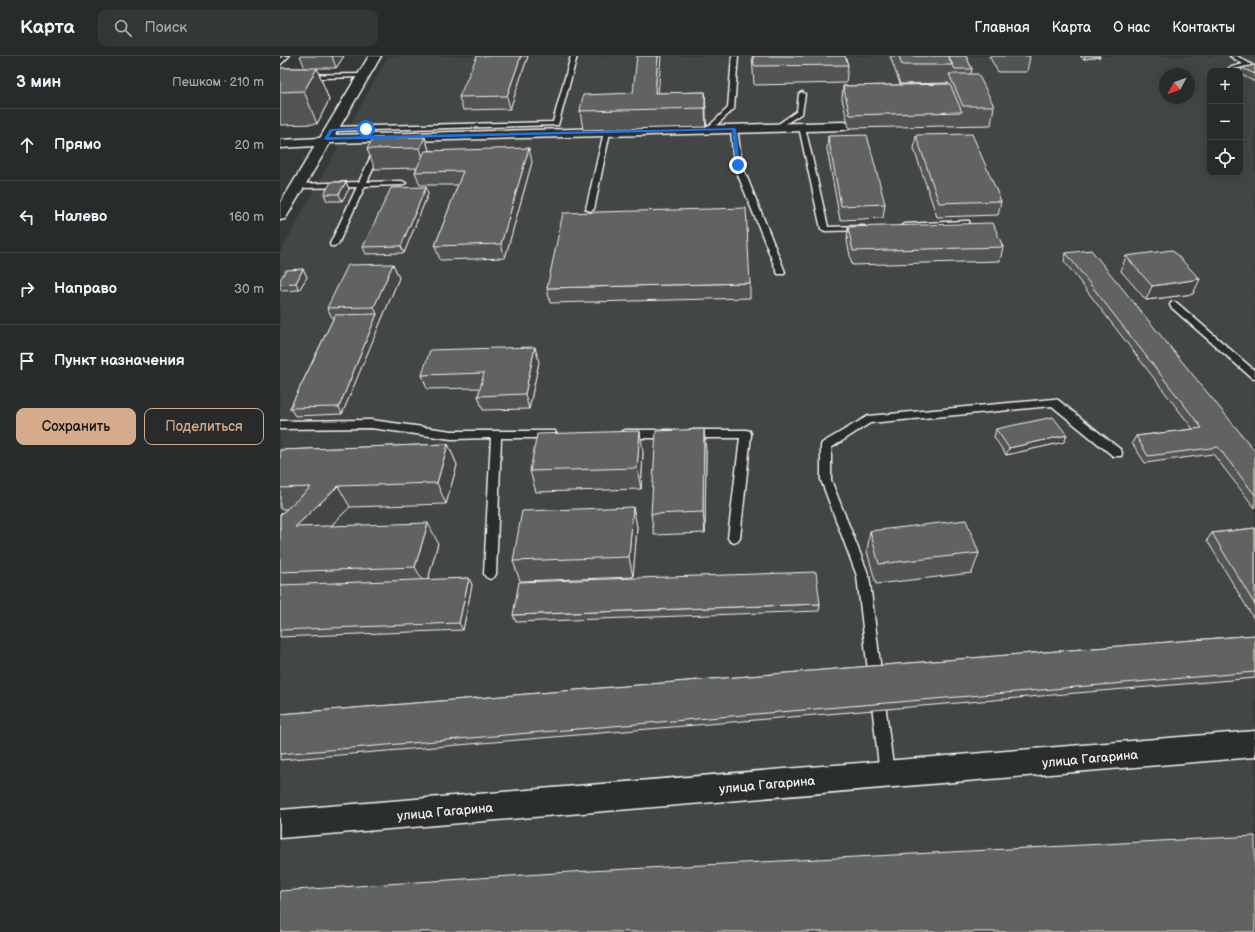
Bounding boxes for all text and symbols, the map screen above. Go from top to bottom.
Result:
search box [98,10,378,46]
text: Карта [20,16,74,39]
icon: search [112,17,134,39]
text: Поиск [144,18,187,37]
text: Главная [975,19,1030,36]
text: Карта [1052,19,1091,36]
text: О нас [1113,19,1150,36]
text: Контакты [1172,19,1235,36]
north arrow [1159,68,1195,104]
map controls [1207,68,1243,176]
button: + [1207,68,1243,104]
text: 3 мин [16,72,61,92]
text: Пешком · 210 m [172,74,264,90]
button: − [1207,104,1243,140]
route start [357,120,375,138]
icon: ahead [16,134,38,156]
text: Прямо [54,135,101,154]
text: 20 m [234,137,264,153]
button: locate [1207,140,1243,176]
route end [729,156,747,174]
icon: left [16,206,38,228]
text: Налево [54,207,107,226]
text: 160 m [229,209,264,225]
icon: right [16,278,38,300]
text: Направо [54,279,117,298]
text: 30 m [234,281,264,297]
icon: arrive [16,350,38,372]
text: Пункт назначения [54,351,185,370]
button: Сохранить [16,408,136,445]
button: Поделиться [144,408,264,445]
street label: улица Гагарина [1041,747,1139,771]
street label: улица Гагарина [718,773,816,797]
street label: улица Гагарина [396,800,494,824]

